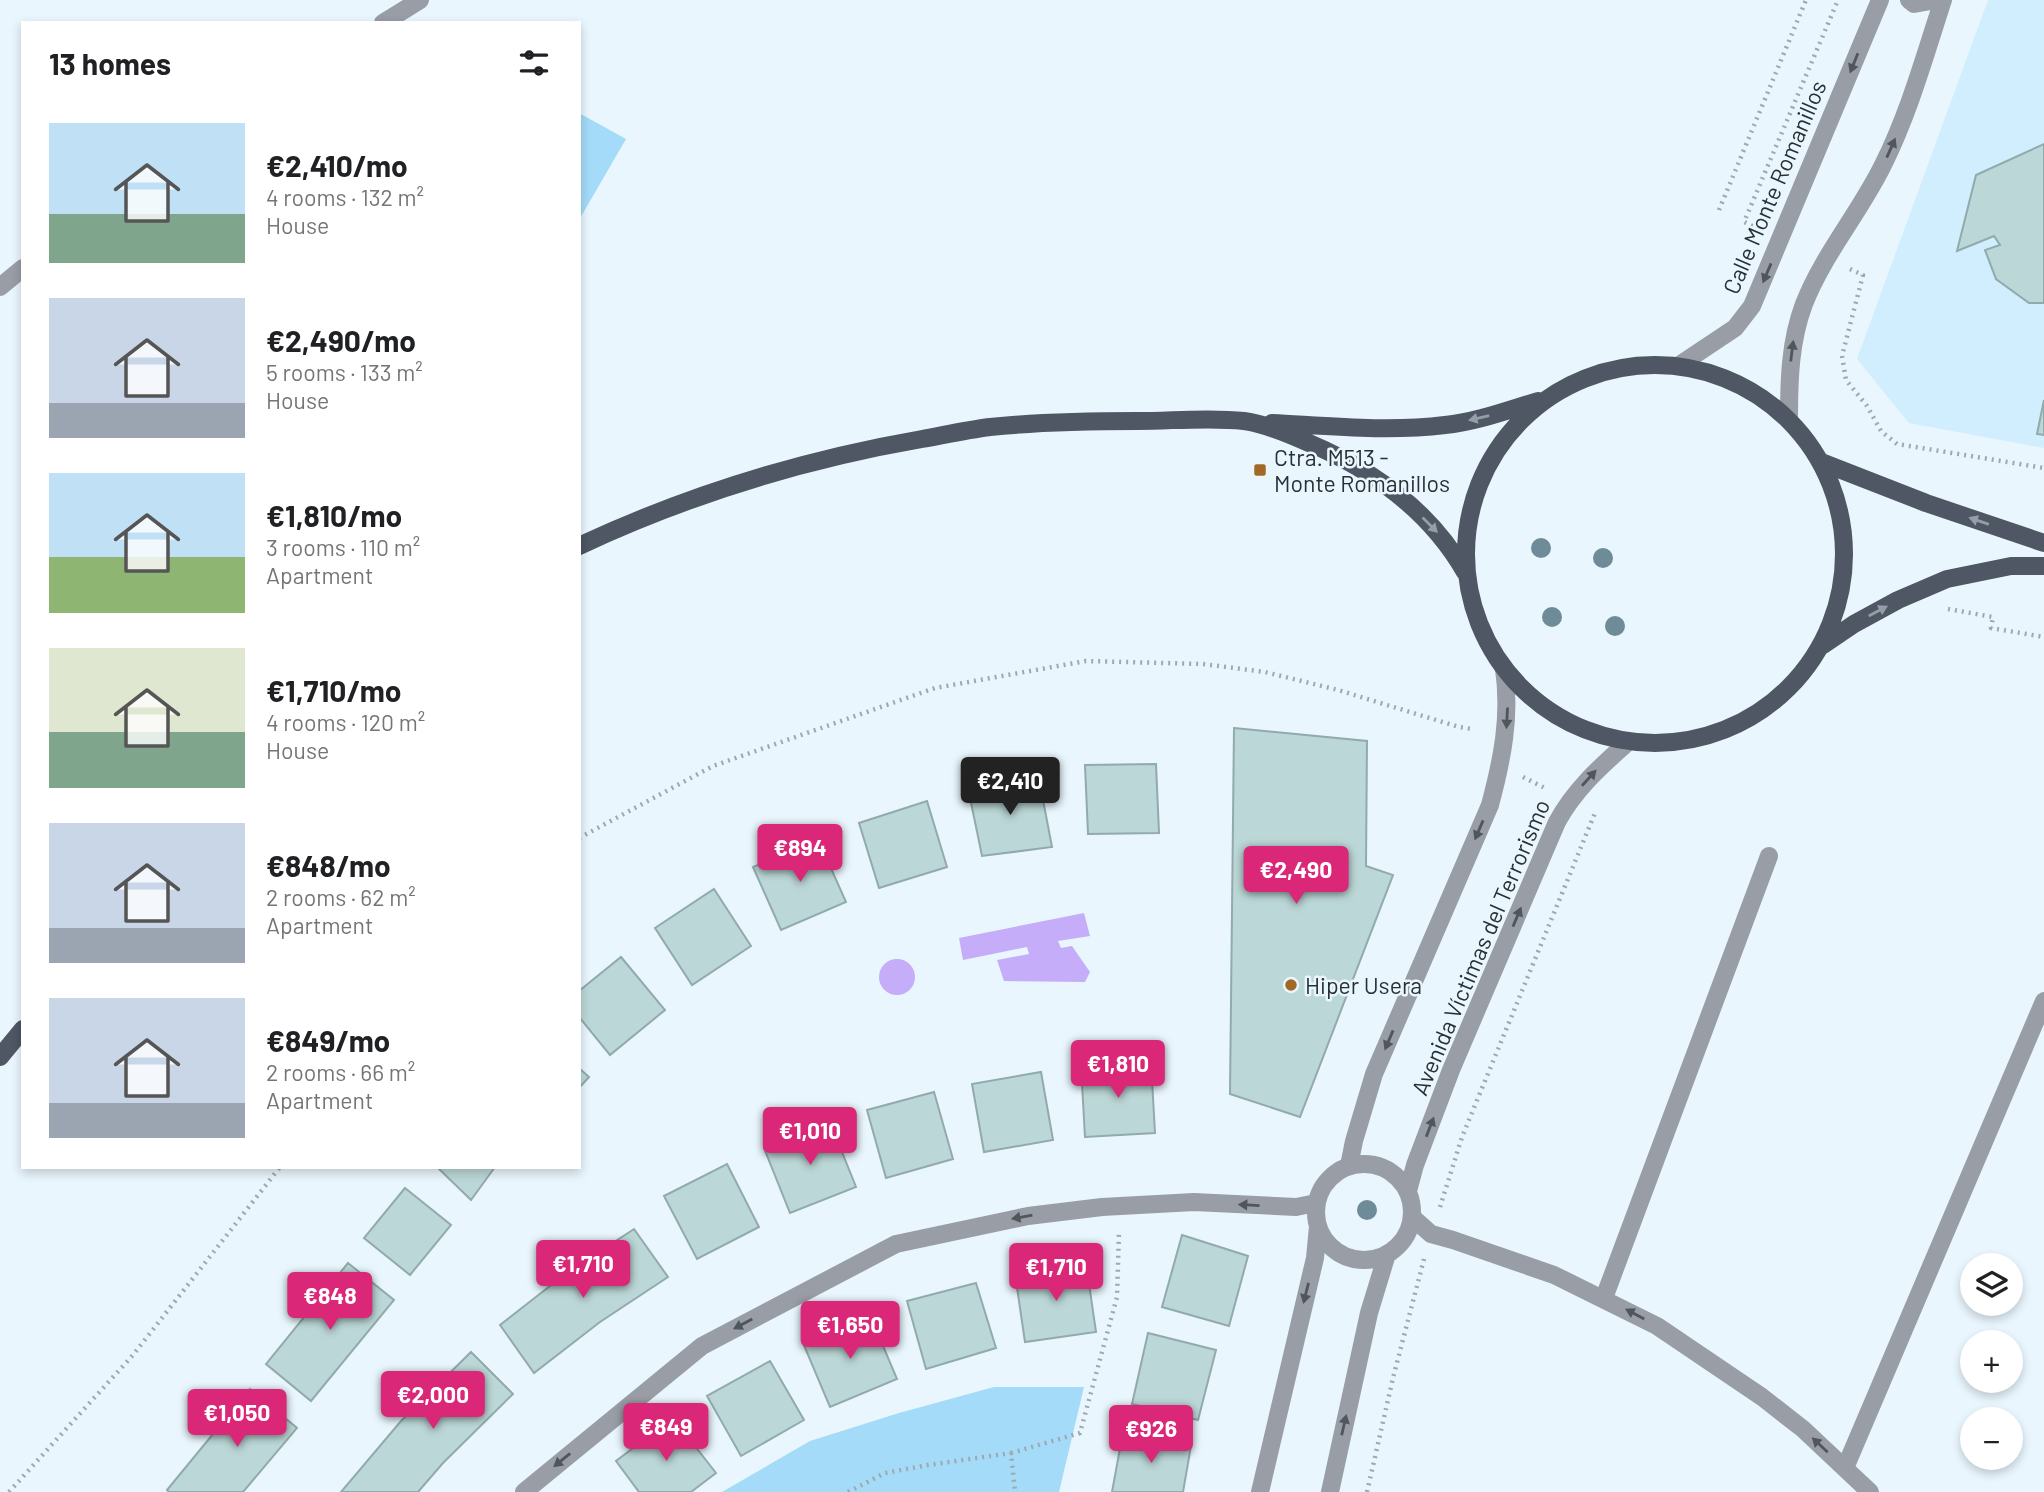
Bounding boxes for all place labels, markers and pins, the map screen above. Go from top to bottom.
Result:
place label: Ctra. M513 - Monte Romanillos [1274,443,1450,497]
marker: Ctra. M513 - Monte Romanillos [1252,462,1268,478]
pin: €2,410 [953,758,1067,817]
pin: €894 [759,824,841,884]
pin: €2,490 [1239,846,1353,906]
place label: Hiper Usera [1305,971,1422,999]
marker: Hiper Usera [1283,977,1299,993]
pin: €1,810 [1061,1040,1175,1100]
pin: €1,010 [753,1108,867,1167]
pin: €1,710 [526,1240,640,1300]
pin: €1,710 [999,1244,1113,1303]
pin: €848 [289,1272,371,1332]
pin: €1,650 [793,1302,907,1361]
pin: €2,000 [376,1372,490,1431]
pin: €1,050 [180,1390,294,1449]
pin: €849 [625,1404,707,1463]
pin: €926 [1110,1406,1192,1465]

